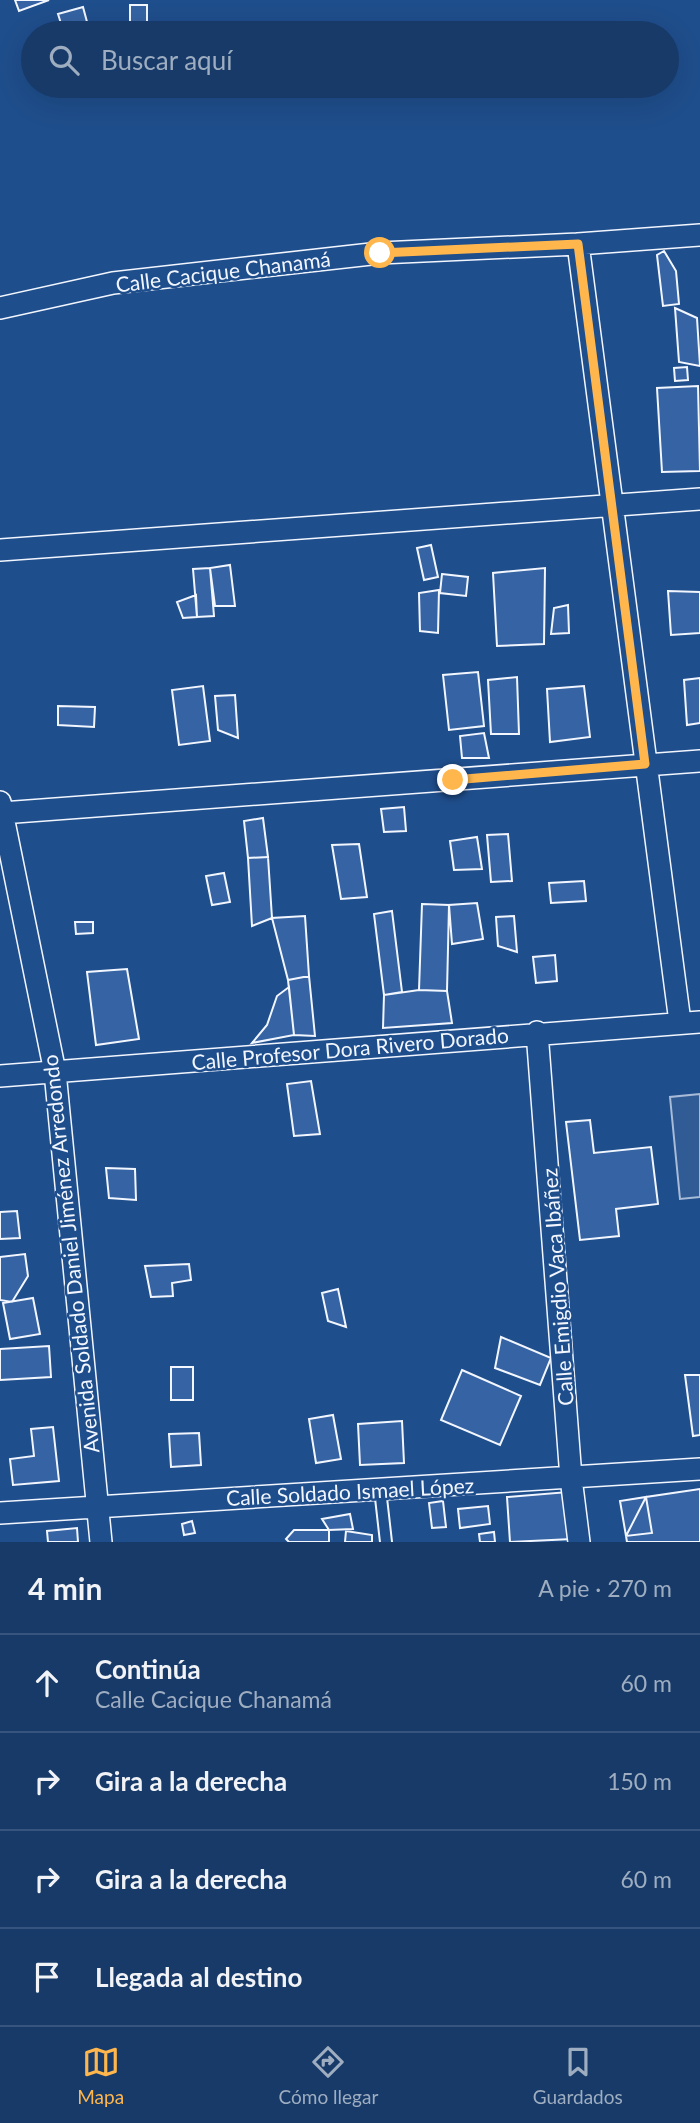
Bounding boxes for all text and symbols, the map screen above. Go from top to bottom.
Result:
search box [21,21,679,98]
icon: search [45,41,83,79]
text: Buscar aquí [101,44,232,76]
route start [364,237,395,268]
street label: Calle Cacique Chanamá [114,245,332,297]
route end [437,764,468,795]
street label: Calle Profesor Dora Rivero Dorado [190,1022,510,1074]
street label: Avenida Soldado Daniel Jiménez Arredondo [37,1053,103,1455]
street label: Calle Emigdio Vaca Ibáñez [536,1167,578,1407]
street label: Calle Soldado Ismael López [225,1472,475,1510]
text: 4 min [28,1570,102,1606]
text: A pie · 270 m [538,1574,672,1602]
text: Continúa [95,1653,201,1685]
icon: ahead [28,1664,66,1702]
text: 60 m [621,1669,672,1697]
text: Calle Cacique Chanamá [95,1685,332,1713]
icon: right [28,1762,66,1800]
text: Gira a la derecha [95,1765,287,1797]
text: 150 m [607,1767,672,1795]
icon: right [28,1860,66,1898]
text: Gira a la derecha [95,1863,287,1895]
text: 60 m [621,1865,672,1893]
icon: arrive [28,1958,66,1996]
text: Llegada al destino [95,1961,302,1993]
tab: Mapa [77,2043,124,2108]
tab: Cómo llegar [279,2043,378,2108]
tab: Guardados [533,2043,623,2108]

